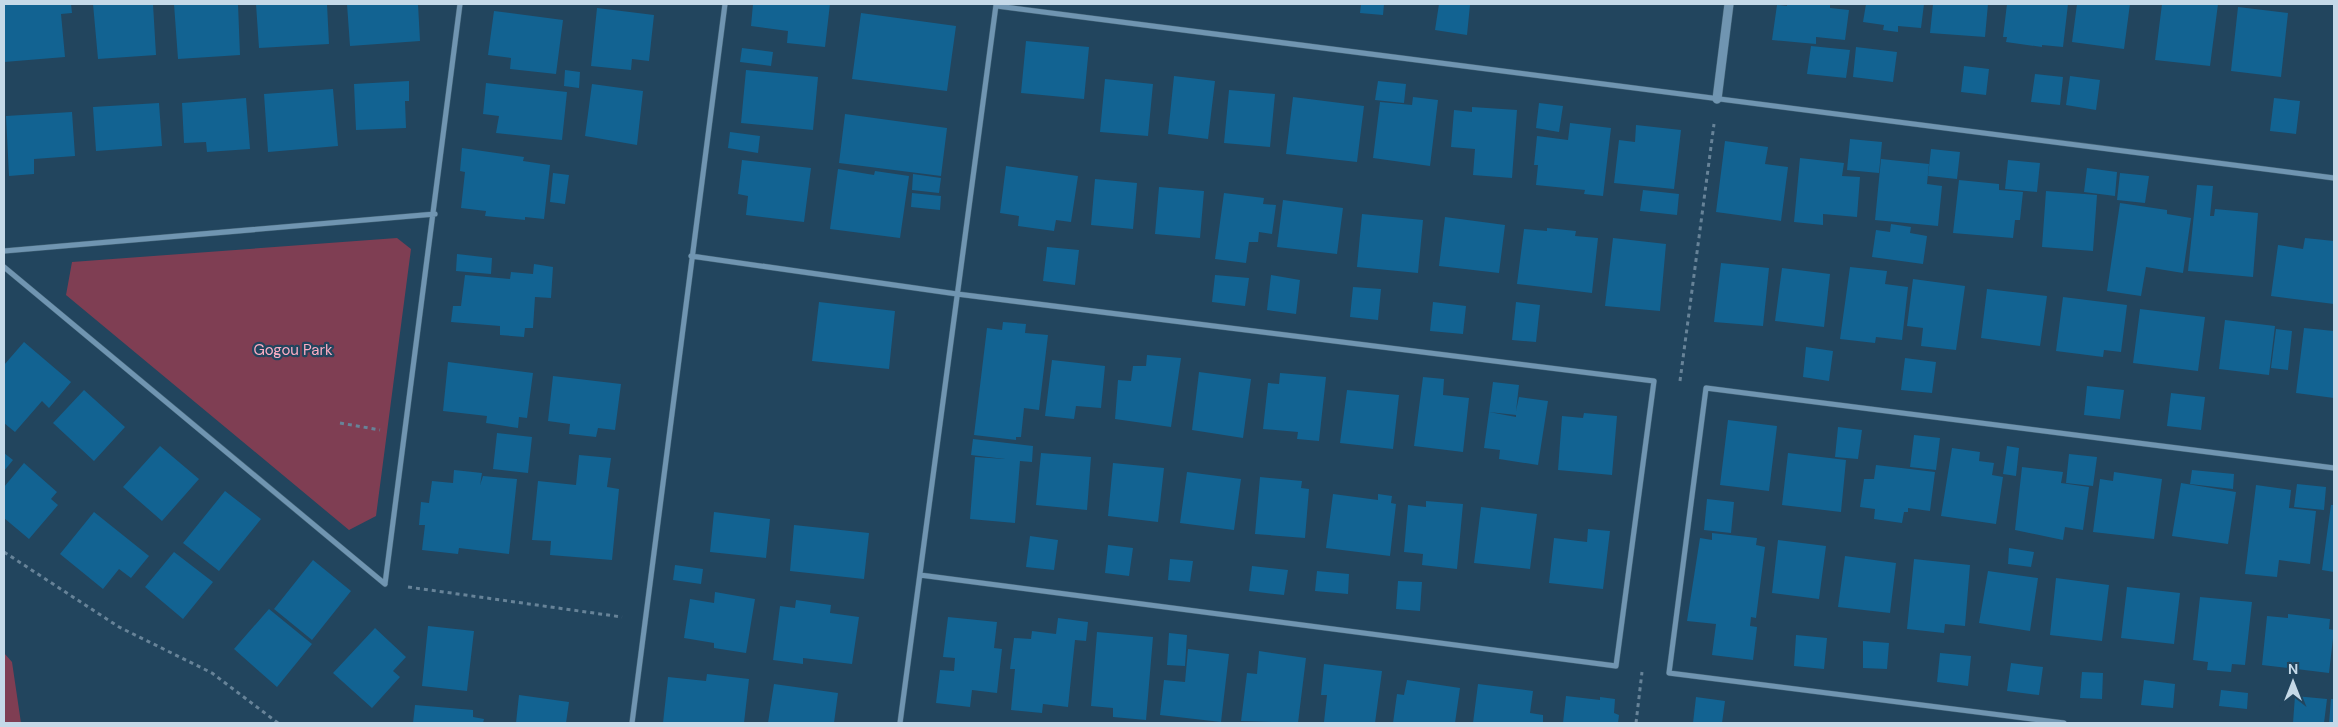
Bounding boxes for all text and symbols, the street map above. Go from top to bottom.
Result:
park label: Gogou Park [253,340,333,360]
north arrow [2268,657,2318,707]
text: N [2288,660,2298,678]

